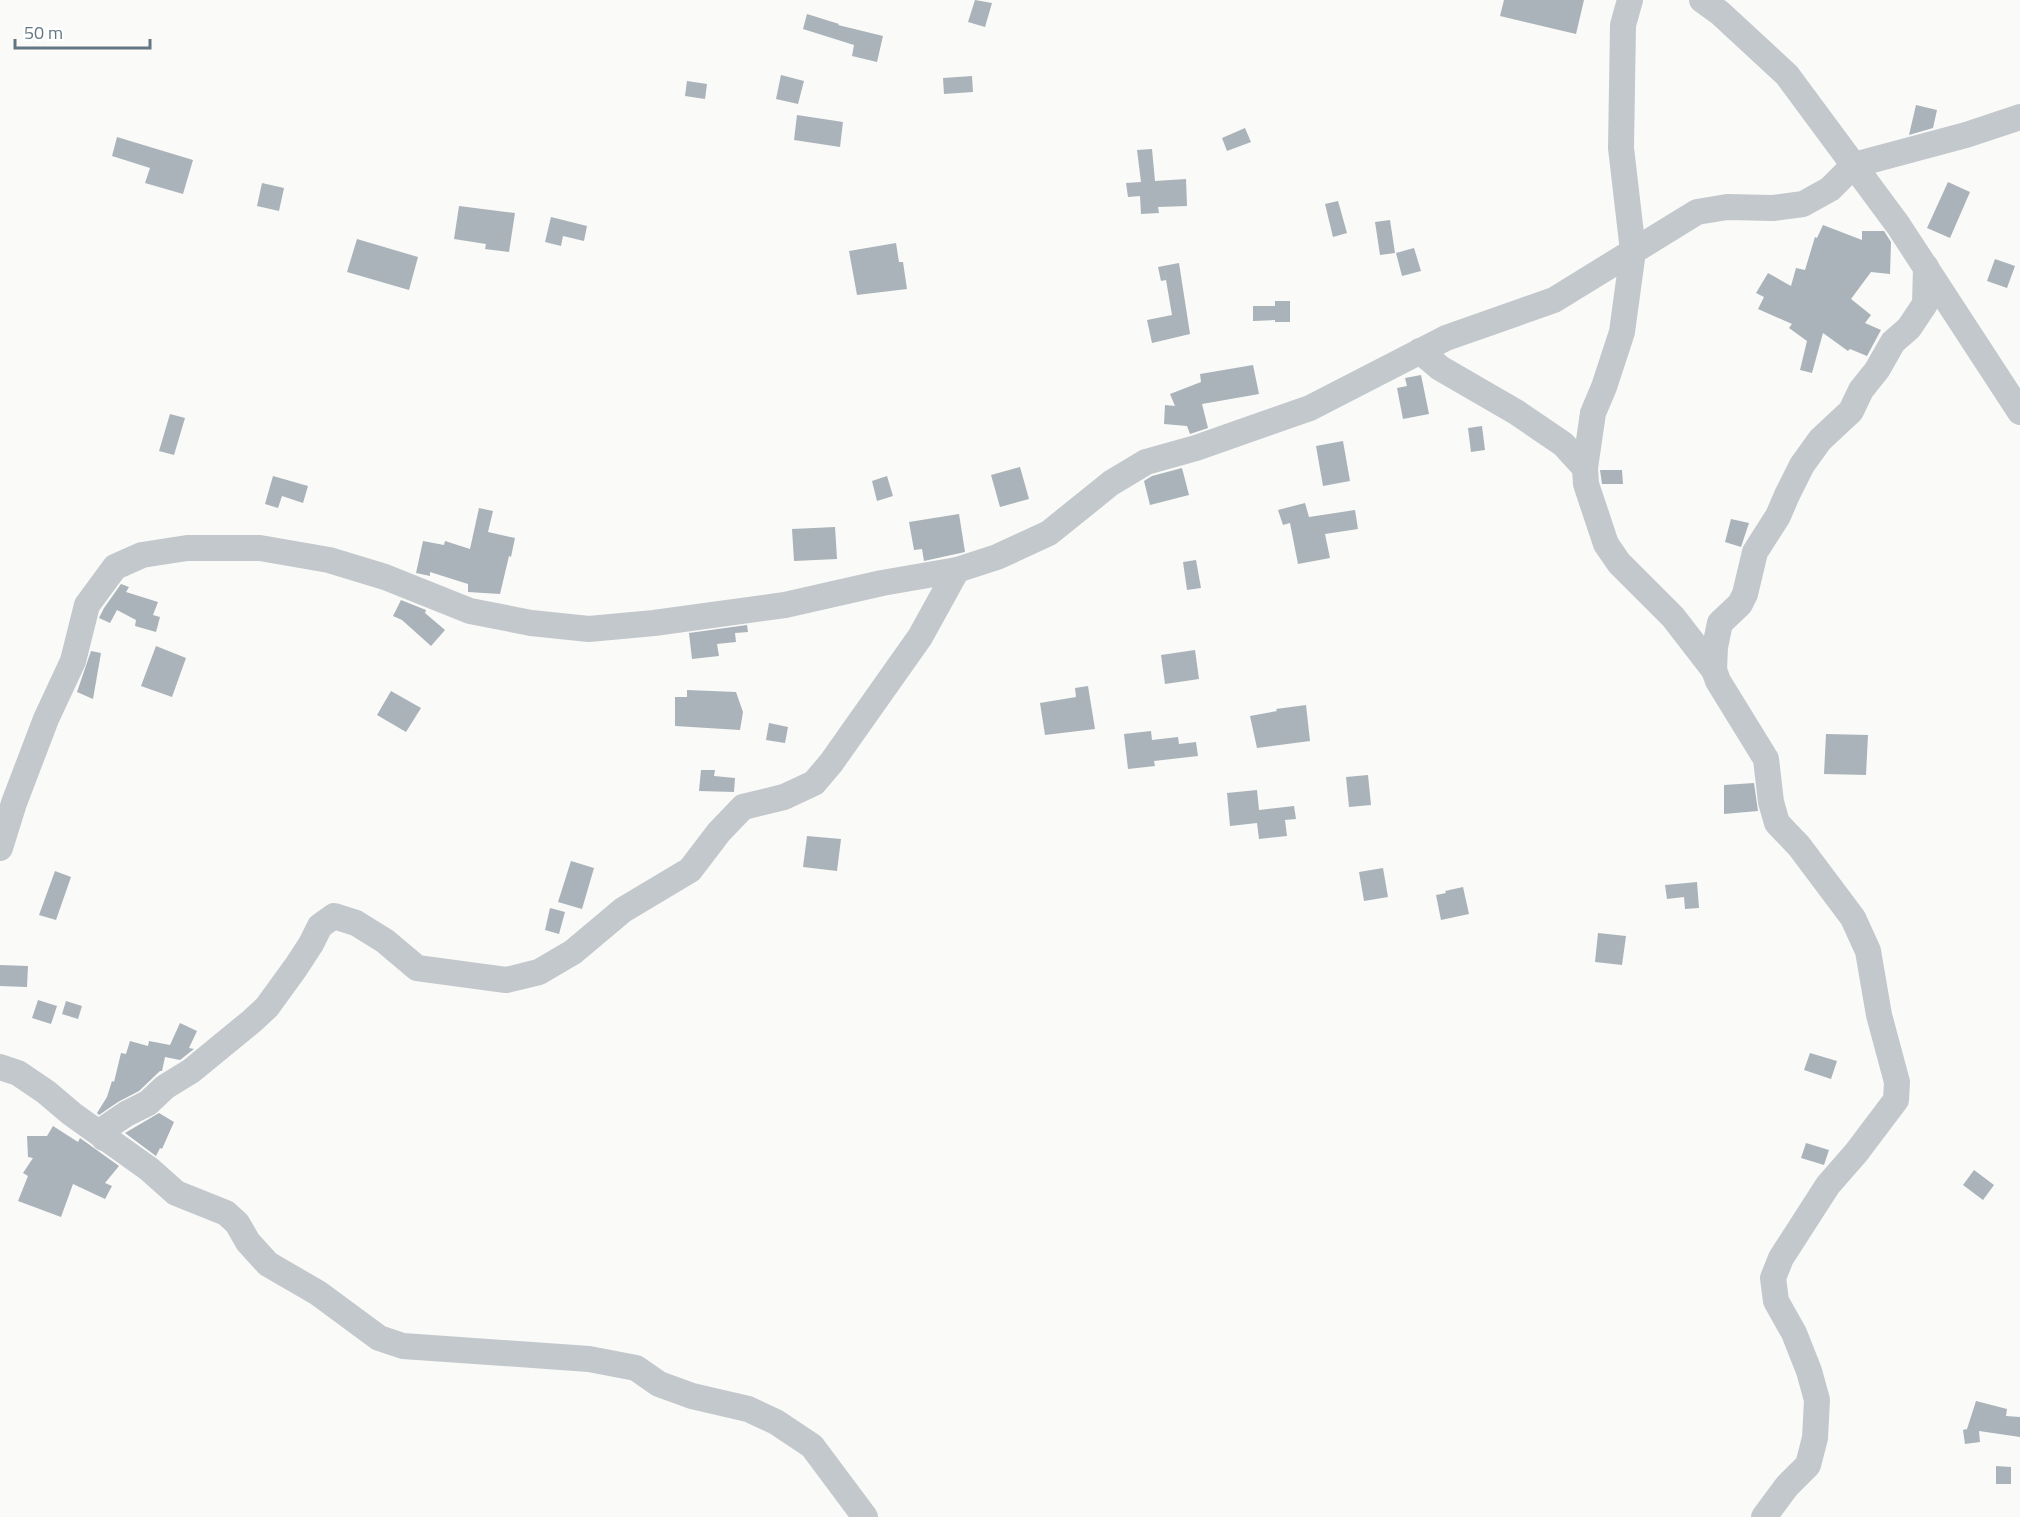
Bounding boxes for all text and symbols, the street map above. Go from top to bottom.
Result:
scale bar [15,12,150,50]
text: 50 m [24,19,63,46]

